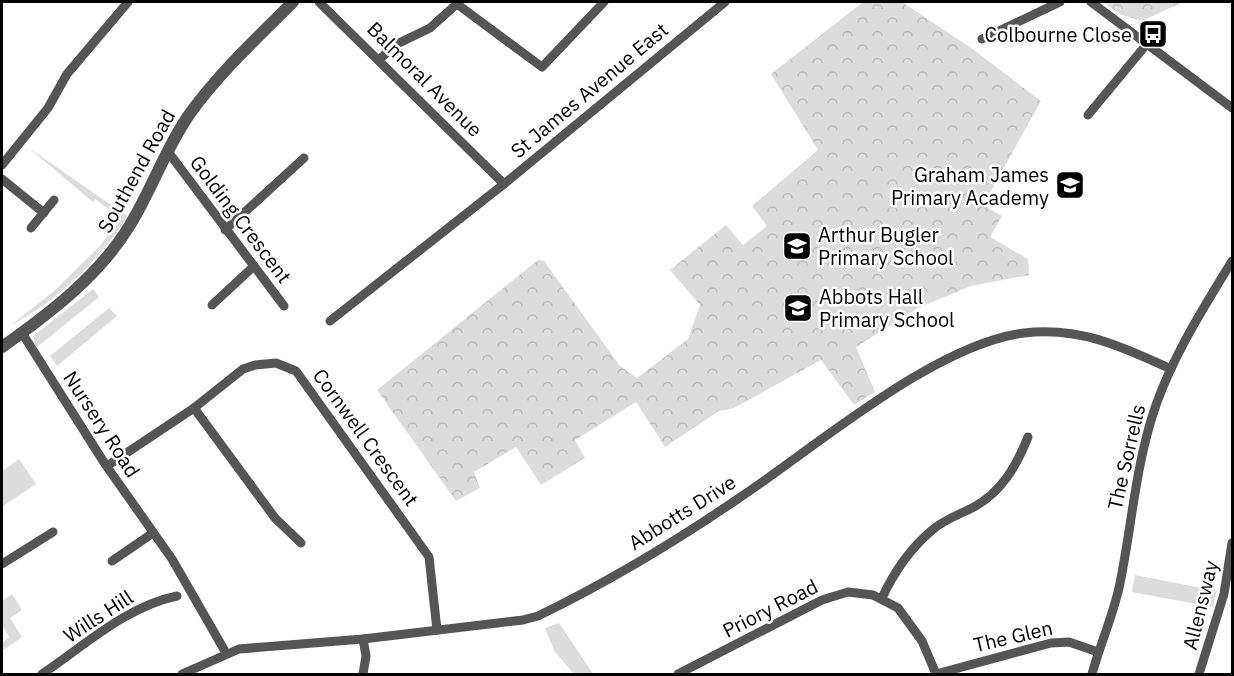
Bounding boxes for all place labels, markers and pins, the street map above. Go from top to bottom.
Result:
bus stop icon: Colbourne Close [1137,18,1169,50]
place label: Colbourne Close [985,21,1132,48]
place label: Graham James Primary Academy [891,161,1049,211]
school or university icon: Graham James Primary Academy [1054,169,1086,201]
place label: Arthur Bugler Primary School [818,221,954,271]
school or university icon: Arthur Bugler Primary School [781,230,813,262]
place label: Abbots Hall Primary School [819,283,955,333]
school or university icon: Abbots Hall Primary School [782,292,814,324]

